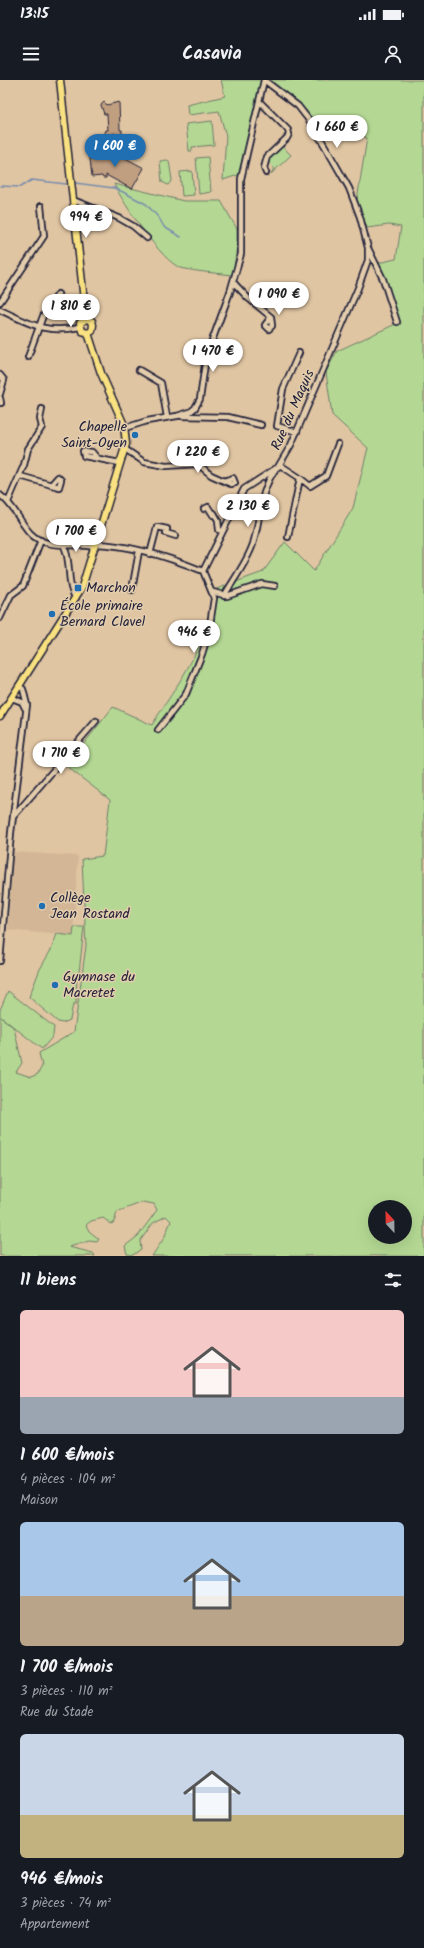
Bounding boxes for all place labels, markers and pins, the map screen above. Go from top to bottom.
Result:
pin: 1 660 € [300,115,374,149]
pin: 1 600 € [78,134,152,168]
pin: 994 € [58,205,114,239]
pin: 1 090 € [242,282,316,316]
pin: 1 810 € [34,294,108,328]
pin: 1 470 € [176,339,250,373]
place label: Chapelle Saint-Oyen [61,416,128,454]
marker: Chapelle Saint-Oyen [130,430,140,440]
pin: 1 220 € [161,440,235,474]
pin: 2 130 € [211,494,285,528]
pin: 1 700 € [39,519,113,553]
place label: Marchon [86,577,136,599]
marker: Marchon [73,583,83,593]
place label: École primaire Bernard Clavel [60,595,146,633]
marker: École primaire Bernard Clavel [47,609,57,619]
pin: 946 € [166,620,222,654]
pin: 1 710 € [24,741,98,775]
place label: Collège Jean Rostand [50,887,130,925]
marker: Collège Jean Rostand [37,901,47,911]
place label: Gymnase du Macretet [63,966,135,1004]
marker: Gymnase du Macretet [50,980,60,990]

